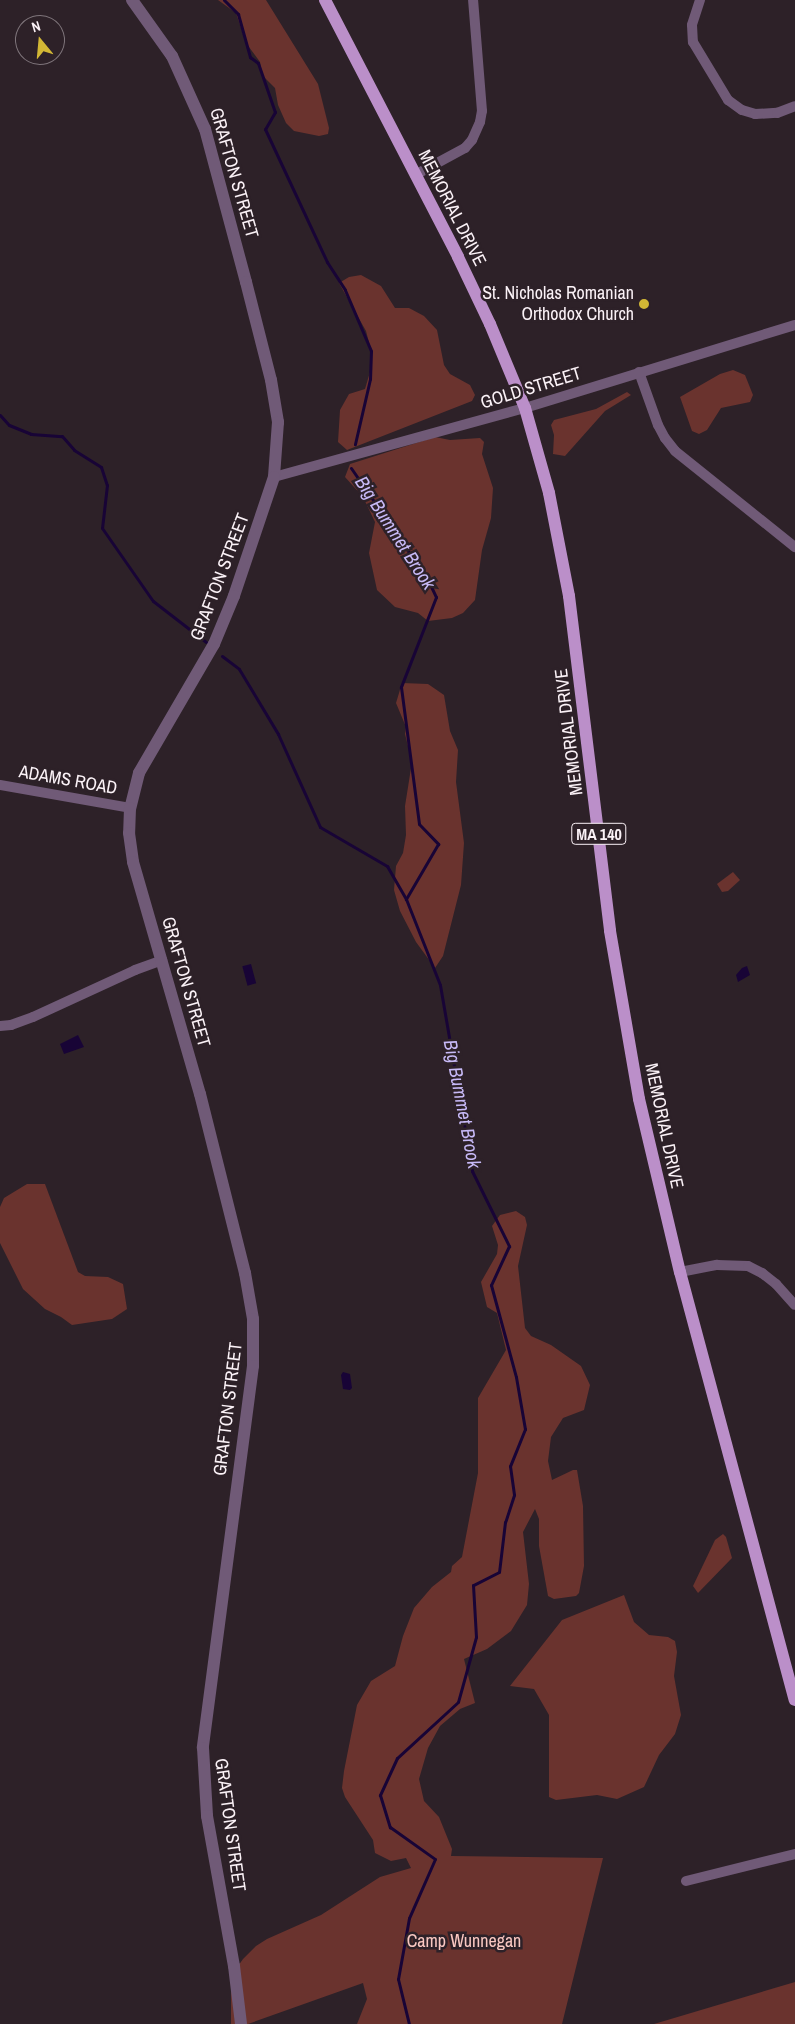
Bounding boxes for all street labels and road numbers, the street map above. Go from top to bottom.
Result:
street label: GRAFTON STREET [205,106,263,240]
street label: MEMORIAL DRIVE [413,146,491,270]
street label: GOLD STREET [478,362,584,414]
street label: GRAFTON STREET [186,510,254,644]
street label: MEMORIAL DRIVE [550,667,588,797]
street label: ADAMS ROAD [17,761,119,799]
road number: MA 140 [570,821,628,848]
street label: GRAFTON STREET [157,915,215,1049]
street label: MEMORIAL DRIVE [640,1061,688,1191]
street label: GRAFTON STREET [209,1341,247,1477]
street label: GRAFTON STREET [210,1757,250,1893]

